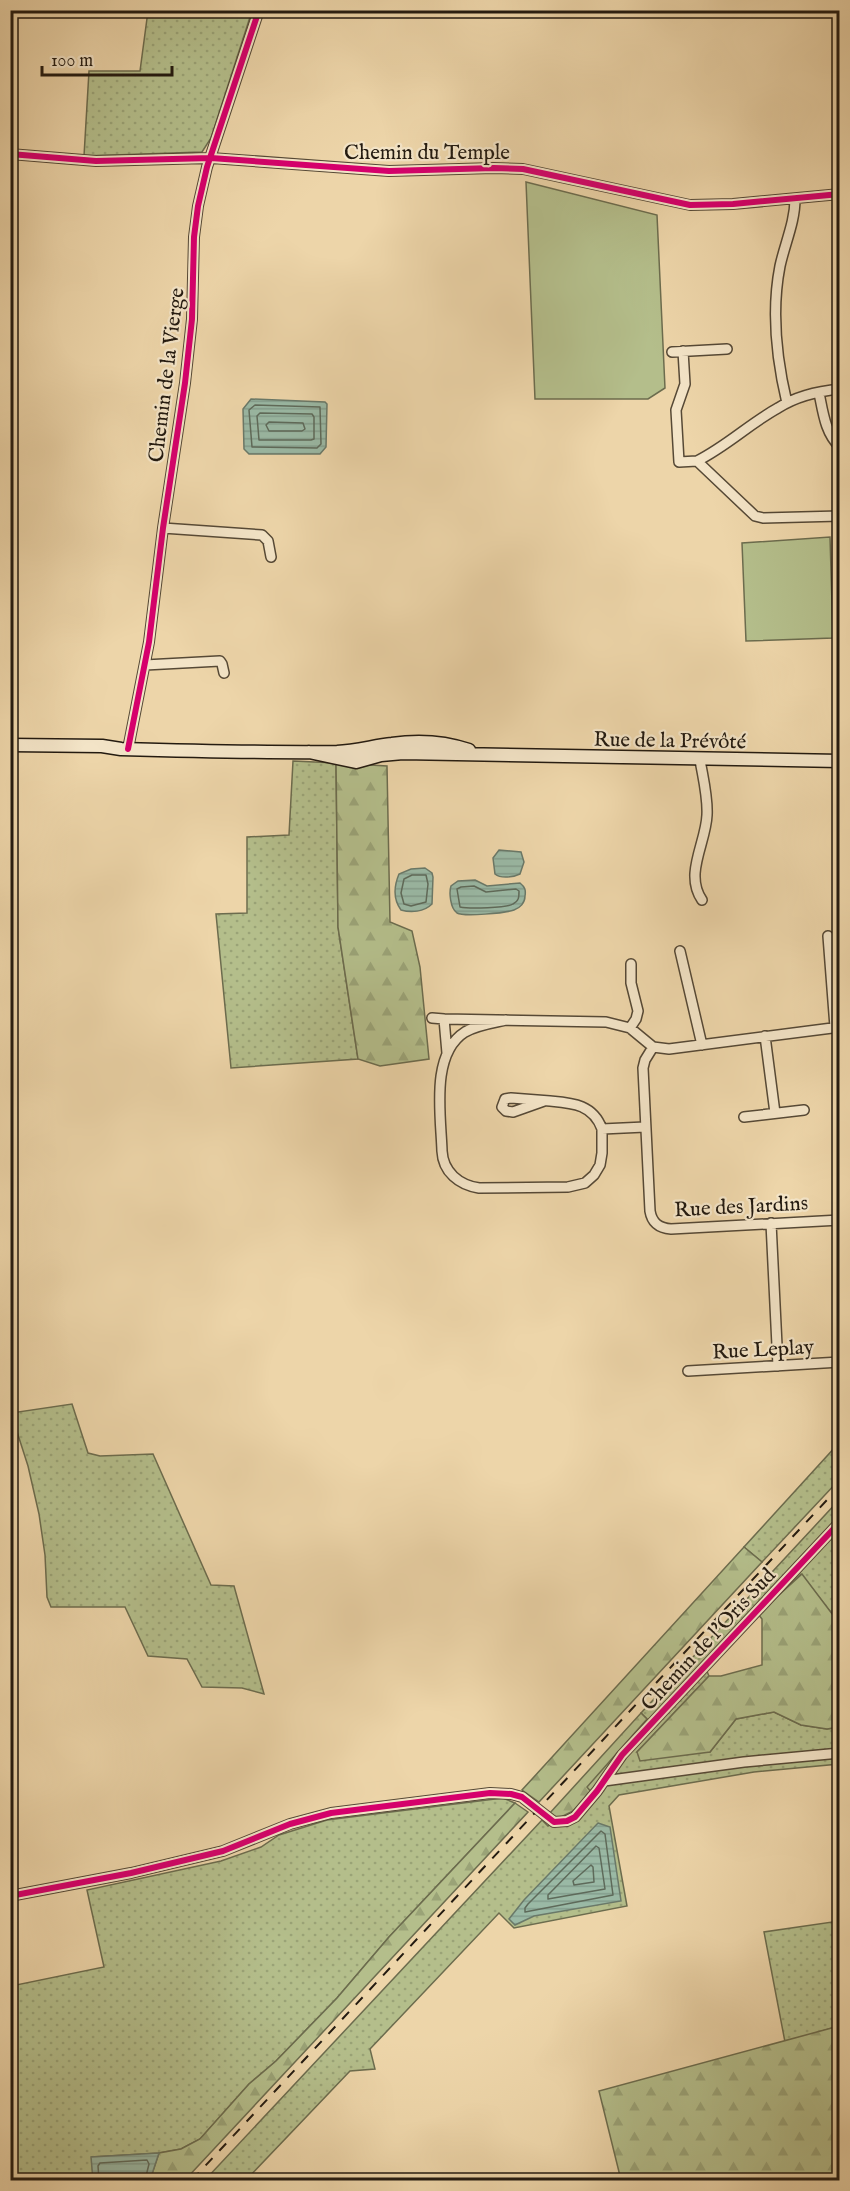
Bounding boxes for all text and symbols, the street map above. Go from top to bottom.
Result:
scale bar [42,39,172,77]
text: 100 m [51,50,93,73]
street label: Chemin du Temple [344,140,510,167]
street label: Chemin de la Vierge [143,286,192,464]
street label: Rue de la Prévôté [593,727,747,756]
street label: Rue des Jardins [673,1191,809,1224]
street label: Rue Leplay [711,1334,815,1367]
street label: Chemin de l'Oris Sud [636,1562,783,1717]

